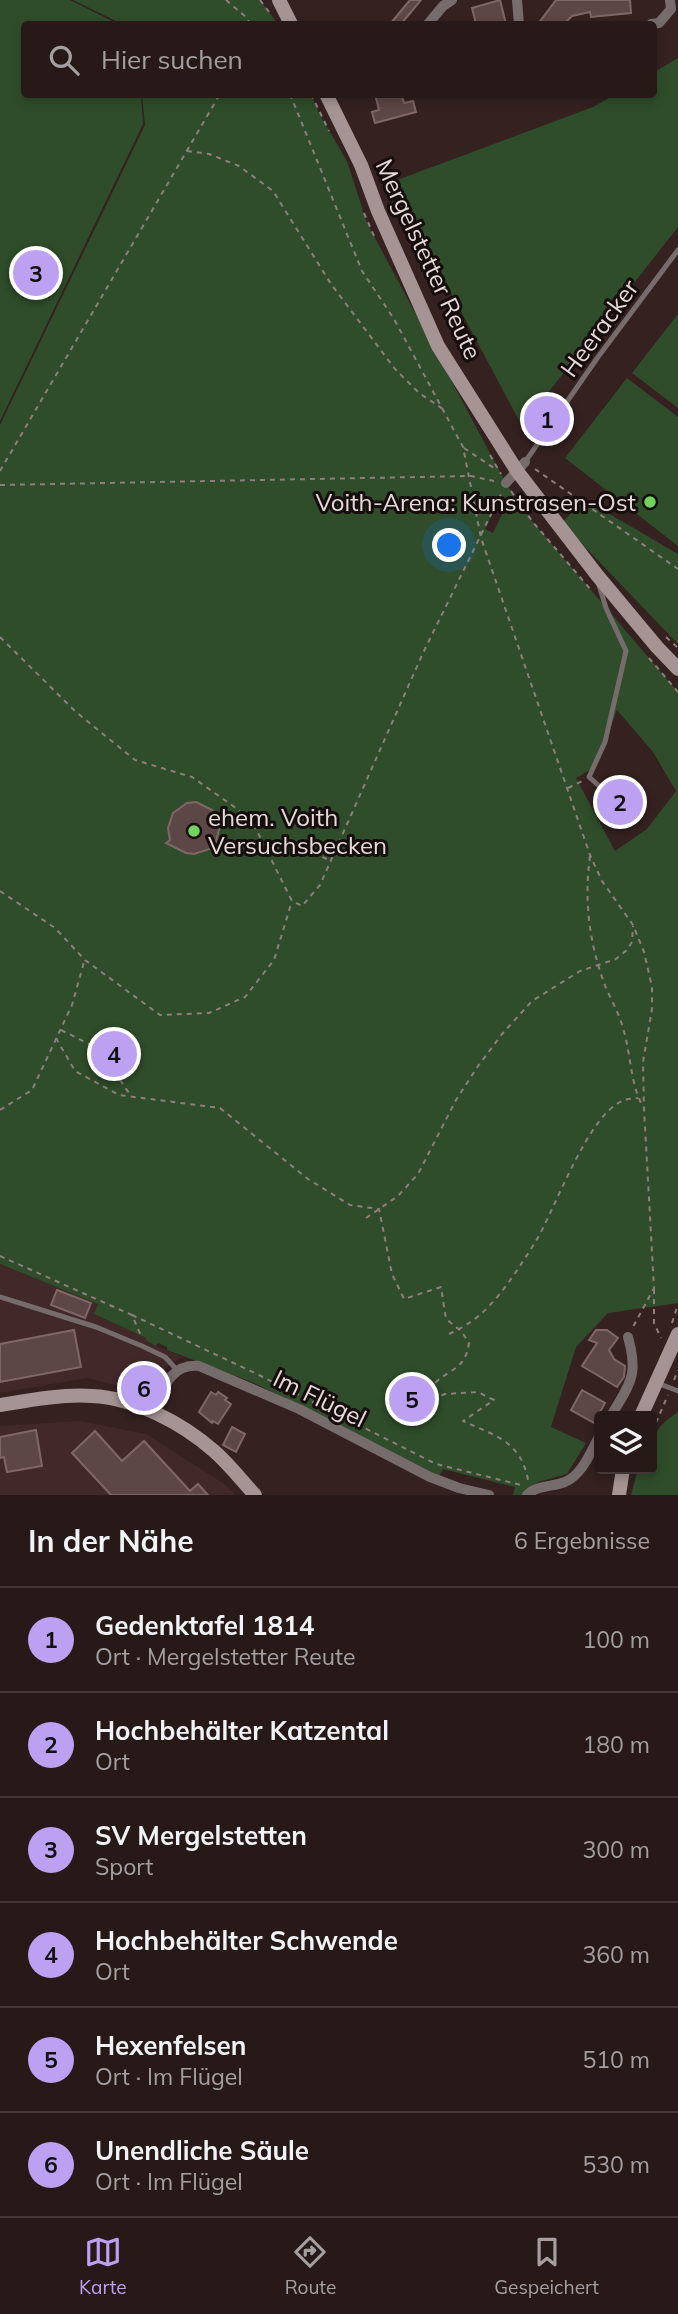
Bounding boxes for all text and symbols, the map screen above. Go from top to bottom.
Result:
search box [21,21,657,98]
icon: search [45,41,83,79]
text: Hier suchen [101,43,243,76]
street label: Mergelstetter Reute [369,154,489,364]
pin: 3 [13,247,59,299]
street label: Heeracker [554,273,645,383]
pin: 1 [524,393,570,445]
place label: Voith-Arena: Kunstrasen-Ost [315,487,636,517]
marker: Voith-Arena: Kunstrasen-Ost [642,494,658,510]
your location [432,528,466,562]
pin: 2 [597,776,643,828]
place label: ehem. Voith Versuchsbecken [208,802,387,860]
marker: ehem. Voith Versuchsbecken [186,823,202,839]
pin: 4 [91,1028,137,1080]
pin: 6 [121,1362,167,1414]
street label: Im Flügel [269,1363,371,1433]
pin: 5 [389,1373,435,1425]
map controls [594,1411,657,1474]
button: layers [594,1411,657,1474]
text: In der Nähe [28,1522,194,1560]
text: 6 Ergebnisse [514,1526,650,1555]
text: Gedenktafel 1814 [95,1609,314,1642]
text: 1 [44,1625,58,1654]
text: 100 m [582,1625,650,1654]
text: Ort · Mergelstetter Reute [95,1642,356,1671]
text: Hochbehälter Katzental [95,1714,389,1747]
text: 2 [44,1730,58,1759]
text: 180 m [582,1730,650,1759]
text: Ort [95,1747,130,1776]
text: SV Mergelstetten [95,1819,307,1852]
text: 3 [44,1835,58,1864]
text: 300 m [582,1835,650,1864]
text: Sport [95,1852,153,1881]
text: Hochbehälter Schwende [95,1924,398,1957]
text: 4 [44,1940,58,1969]
text: 360 m [582,1940,650,1969]
text: Ort [95,1957,130,1986]
text: Hexenfelsen [95,2029,246,2062]
text: 5 [44,2045,58,2074]
text: 510 m [582,2045,650,2074]
text: Ort · Im Flügel [95,2062,243,2091]
text: Unendliche Säule [95,2134,309,2167]
text: 6 [44,2150,58,2179]
text: 530 m [582,2150,650,2179]
text: Ort · Im Flügel [95,2167,243,2196]
tab: Karte [79,2233,127,2299]
tab: Route [285,2233,336,2299]
tab: Gespeichert [494,2233,599,2299]

